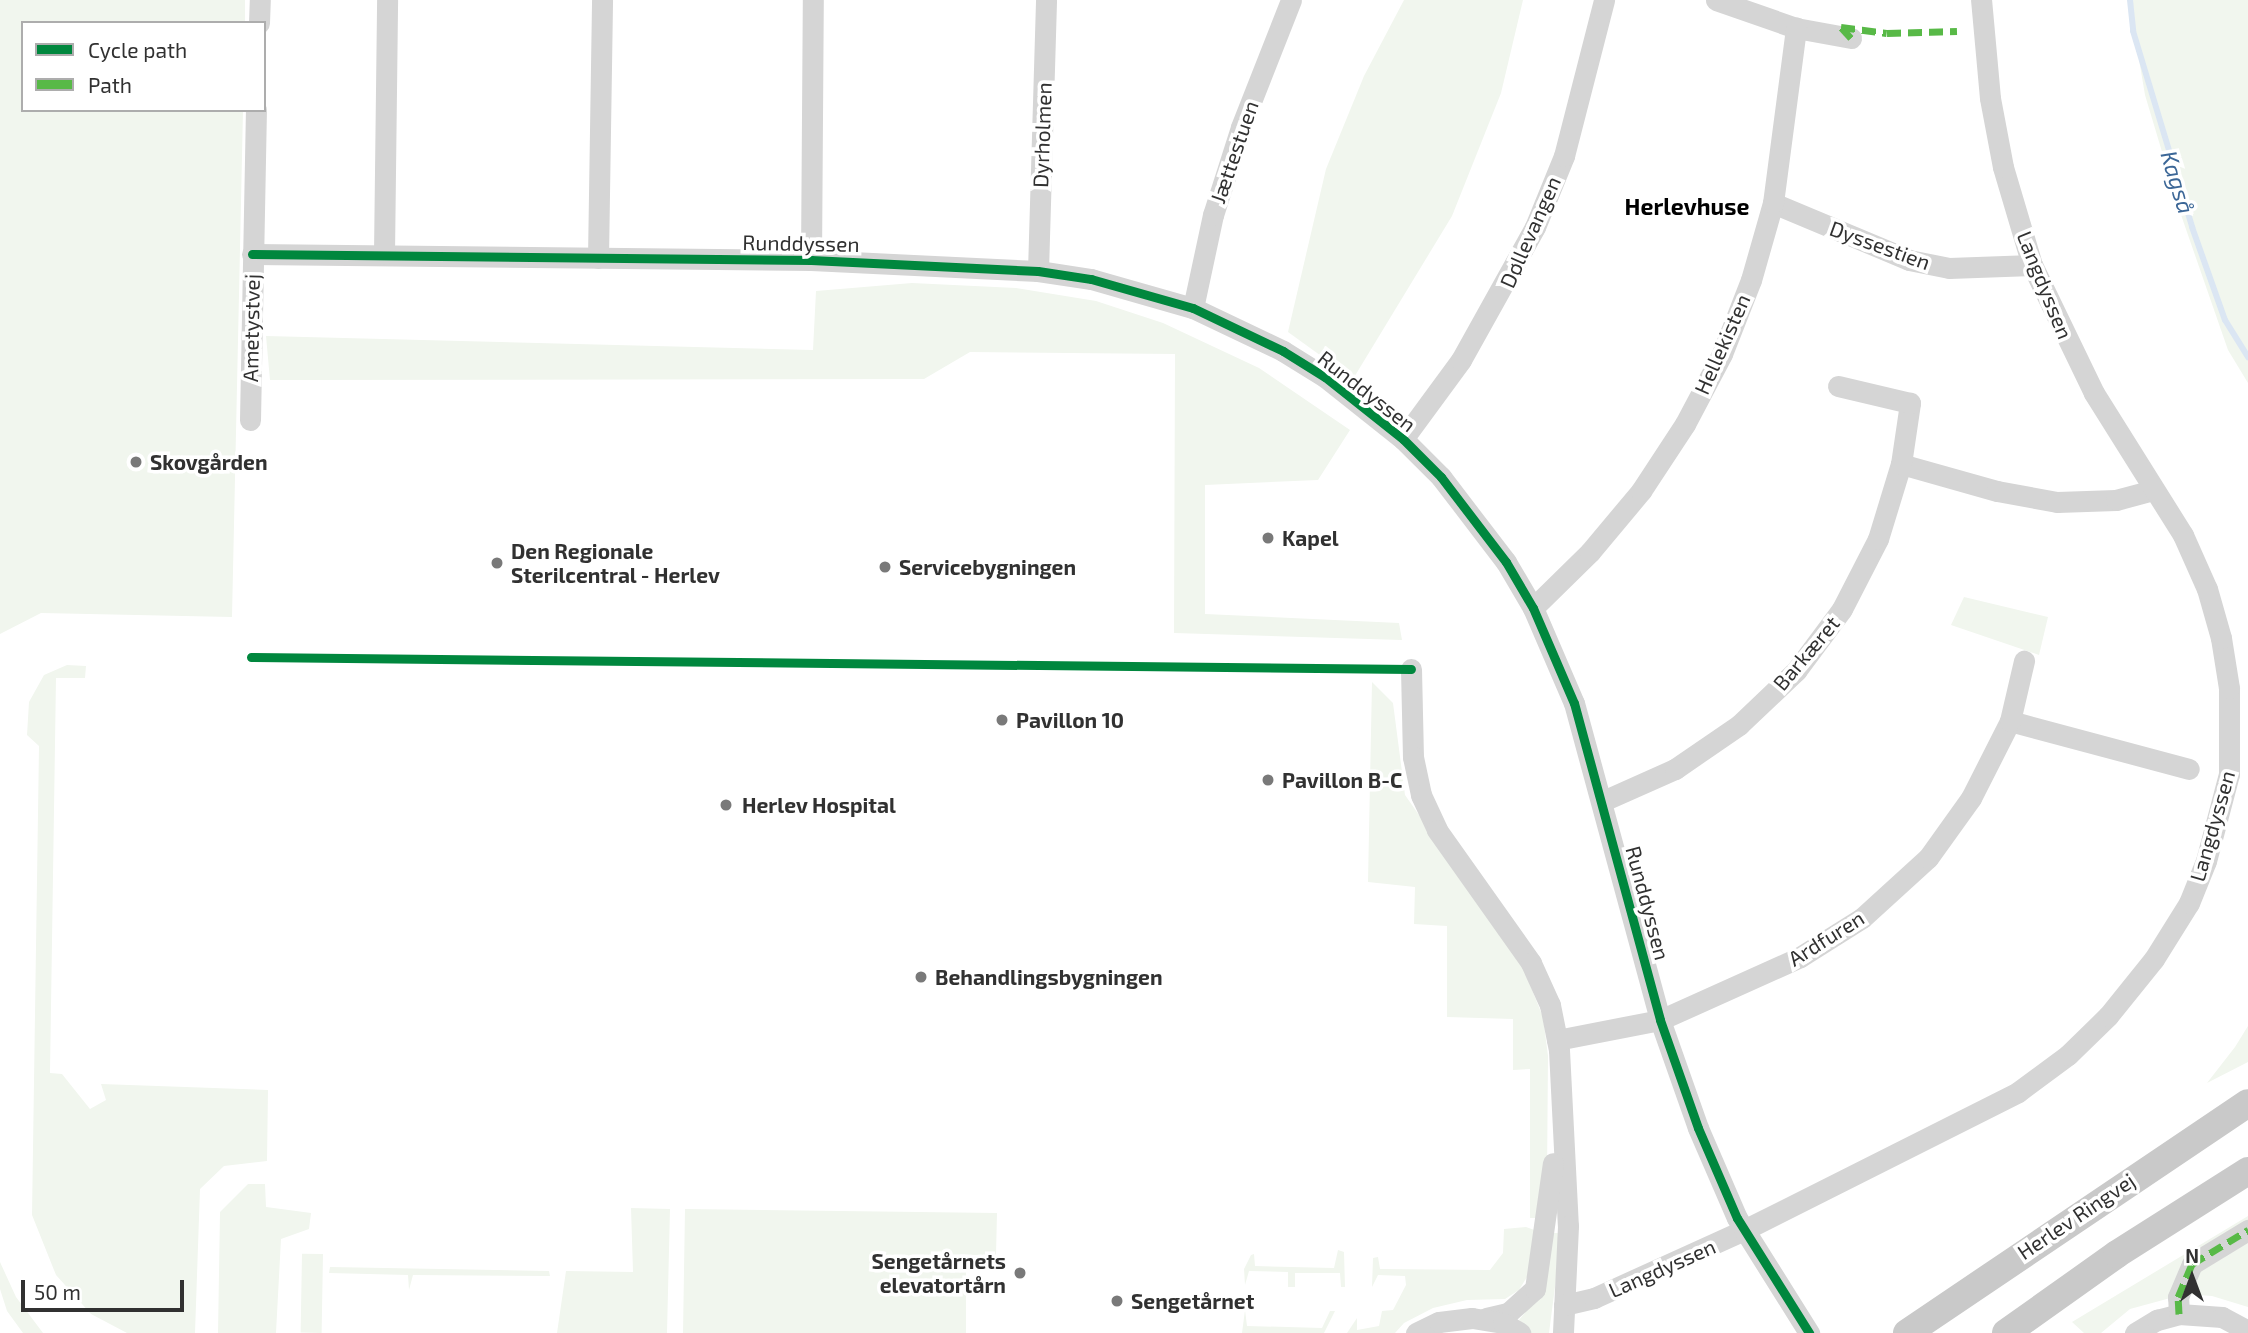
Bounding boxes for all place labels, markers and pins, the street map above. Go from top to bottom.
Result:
place label: Skovgården [150,449,268,475]
marker: Skovgården [128,454,144,470]
place label: Kapel [1282,525,1339,551]
marker: Kapel [1260,530,1276,546]
place label: Den Regionale Sterilcentral - Herlev [511,538,720,588]
place label: Servicebygningen [899,554,1076,580]
marker: Den Regionale Sterilcentral - Herlev [489,555,505,571]
marker: Servicebygningen [877,559,893,575]
place label: Pavillon 10 [1016,707,1124,733]
marker: Pavillon 10 [994,712,1010,728]
place label: Pavillon B-C [1282,767,1402,793]
marker: Pavillon B-C [1260,772,1276,788]
place label: Herlev Hospital [742,792,896,818]
marker: Herlev Hospital [716,795,736,815]
place label: Behandlingsbygningen [935,964,1163,990]
marker: Behandlingsbygningen [913,969,929,985]
place label: Sengetårnets elevatortårn [872,1248,1006,1298]
marker: Sengetårnets elevatortårn [1012,1265,1028,1281]
place label: Sengetårnet [1131,1288,1254,1314]
marker: Sengetårnet [1109,1293,1125,1309]

